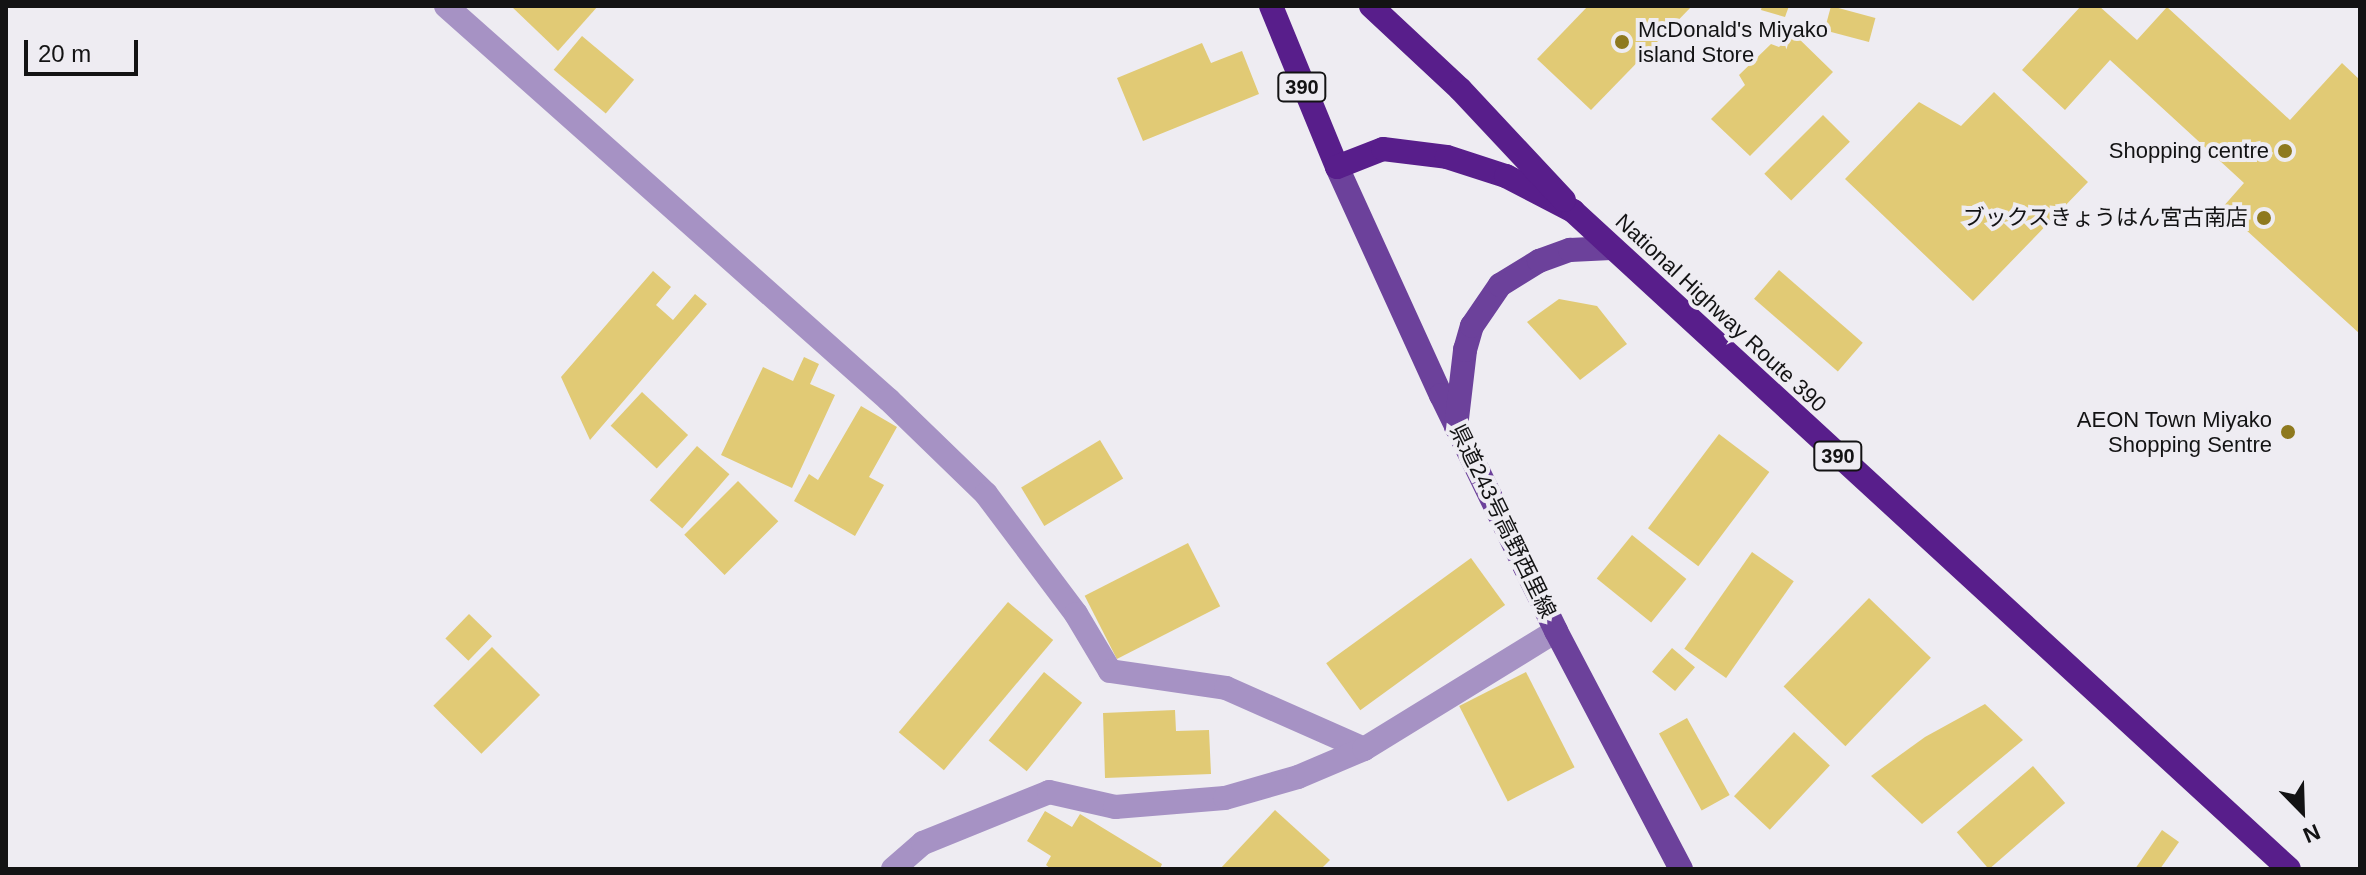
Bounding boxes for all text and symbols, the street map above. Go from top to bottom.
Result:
place label: McDonald's Miyako island Store [1638,16,1828,68]
scale bar [28,24,142,74]
marker: McDonald's Miyako island Store [1613,33,1631,51]
text: 20 m [38,40,91,67]
road number: 390 [1276,71,1328,103]
place label: Shopping centre [2109,138,2269,164]
marker: Shopping centre [2276,142,2294,160]
place label: ブックスきょうはん宮古南店 [1962,205,2248,231]
street label: National Highway Route 390 [1610,208,1832,418]
marker: ブックスきょうはん宮古南店 [2255,209,2273,227]
place label: AEON Town Miyako Shopping Sentre [2076,406,2272,458]
street label: 県道243号高野西里線 [1445,420,1561,622]
marker: AEON Town Miyako Shopping Sentre [2279,423,2297,441]
road number: 390 [1812,440,1864,472]
north arrow [2262,771,2342,851]
text: N [2299,819,2324,848]

